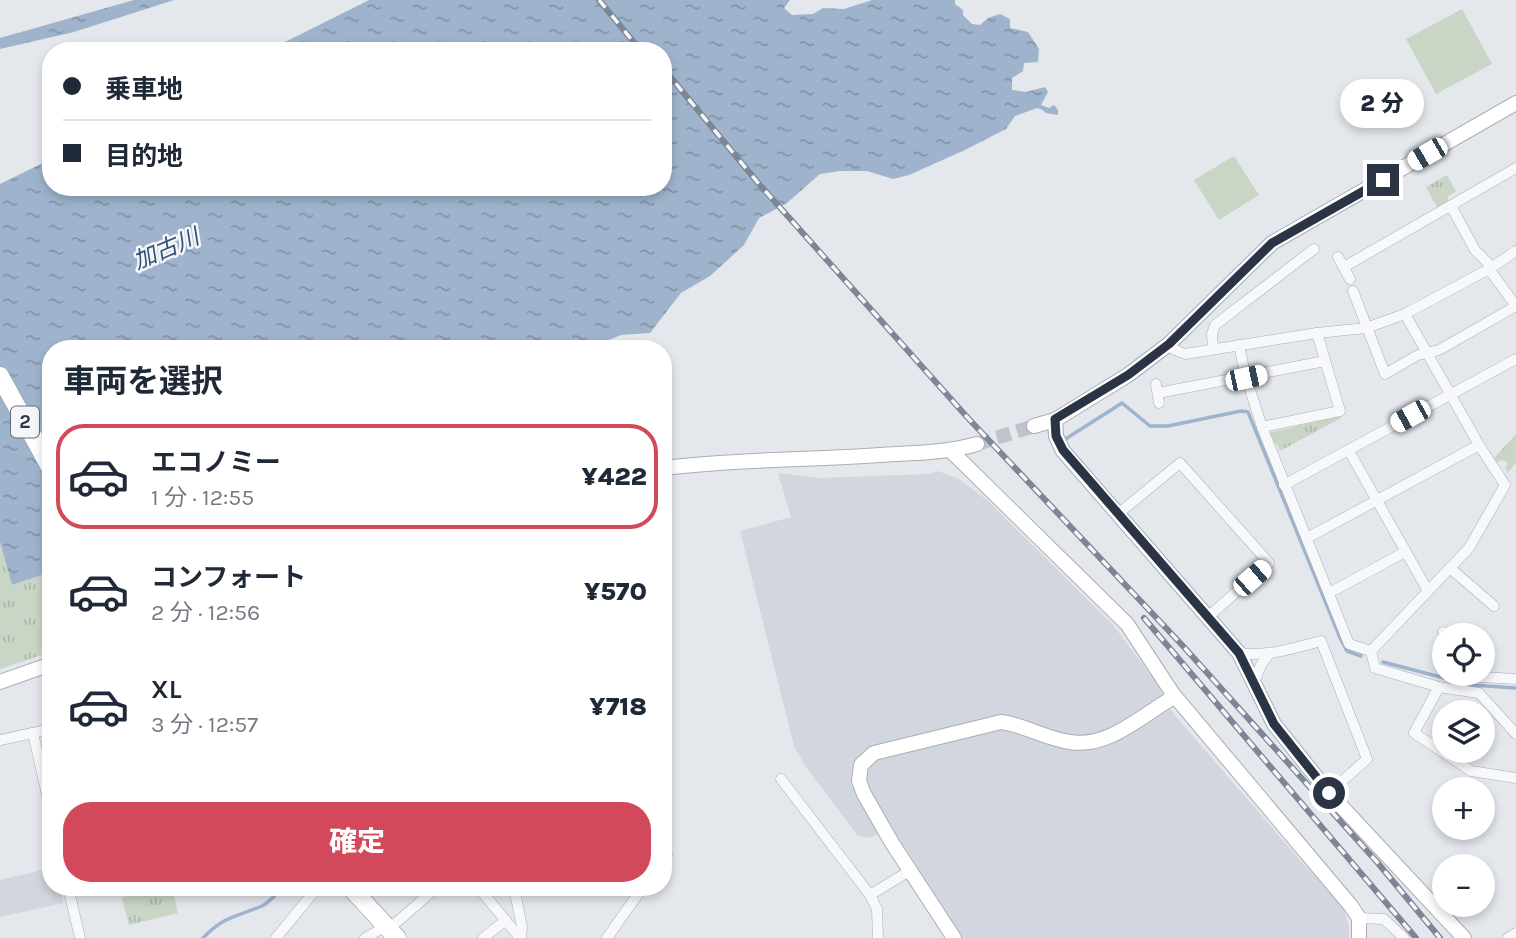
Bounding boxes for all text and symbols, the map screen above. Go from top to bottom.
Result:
text: 乗車地 [105,74,183,105]
callout: 2 分 [1341,78,1425,128]
text: 2 分 [1360,90,1404,117]
car [1404,134,1451,174]
text: 目的地 [105,141,183,172]
route end [1367,164,1399,196]
water label: 加古川 [129,222,206,275]
text: 車両を選択 [63,363,223,400]
car [1224,363,1269,393]
car [1387,397,1434,435]
road number: 2 [11,406,39,438]
icon: car [67,445,130,508]
text: エコノミー [151,447,281,478]
text: ¥422 [581,461,647,492]
text: 1 分 · 12:55 [151,484,254,511]
car [1230,556,1275,600]
icon: car [67,560,130,623]
text: コンフォート [151,562,306,593]
text: ¥570 [584,576,647,607]
text: 2 分 · 12:56 [151,599,260,626]
map controls [1432,623,1495,917]
button: locate [1432,623,1495,686]
text: XL [151,674,182,705]
icon: car [67,675,130,738]
text: ¥718 [589,691,647,722]
button: layers [1432,700,1495,763]
text: 3 分 · 12:57 [151,711,258,738]
route start [1313,777,1345,809]
button: + [1432,777,1495,840]
button: 確定 [63,802,651,882]
button: − [1432,854,1495,917]

